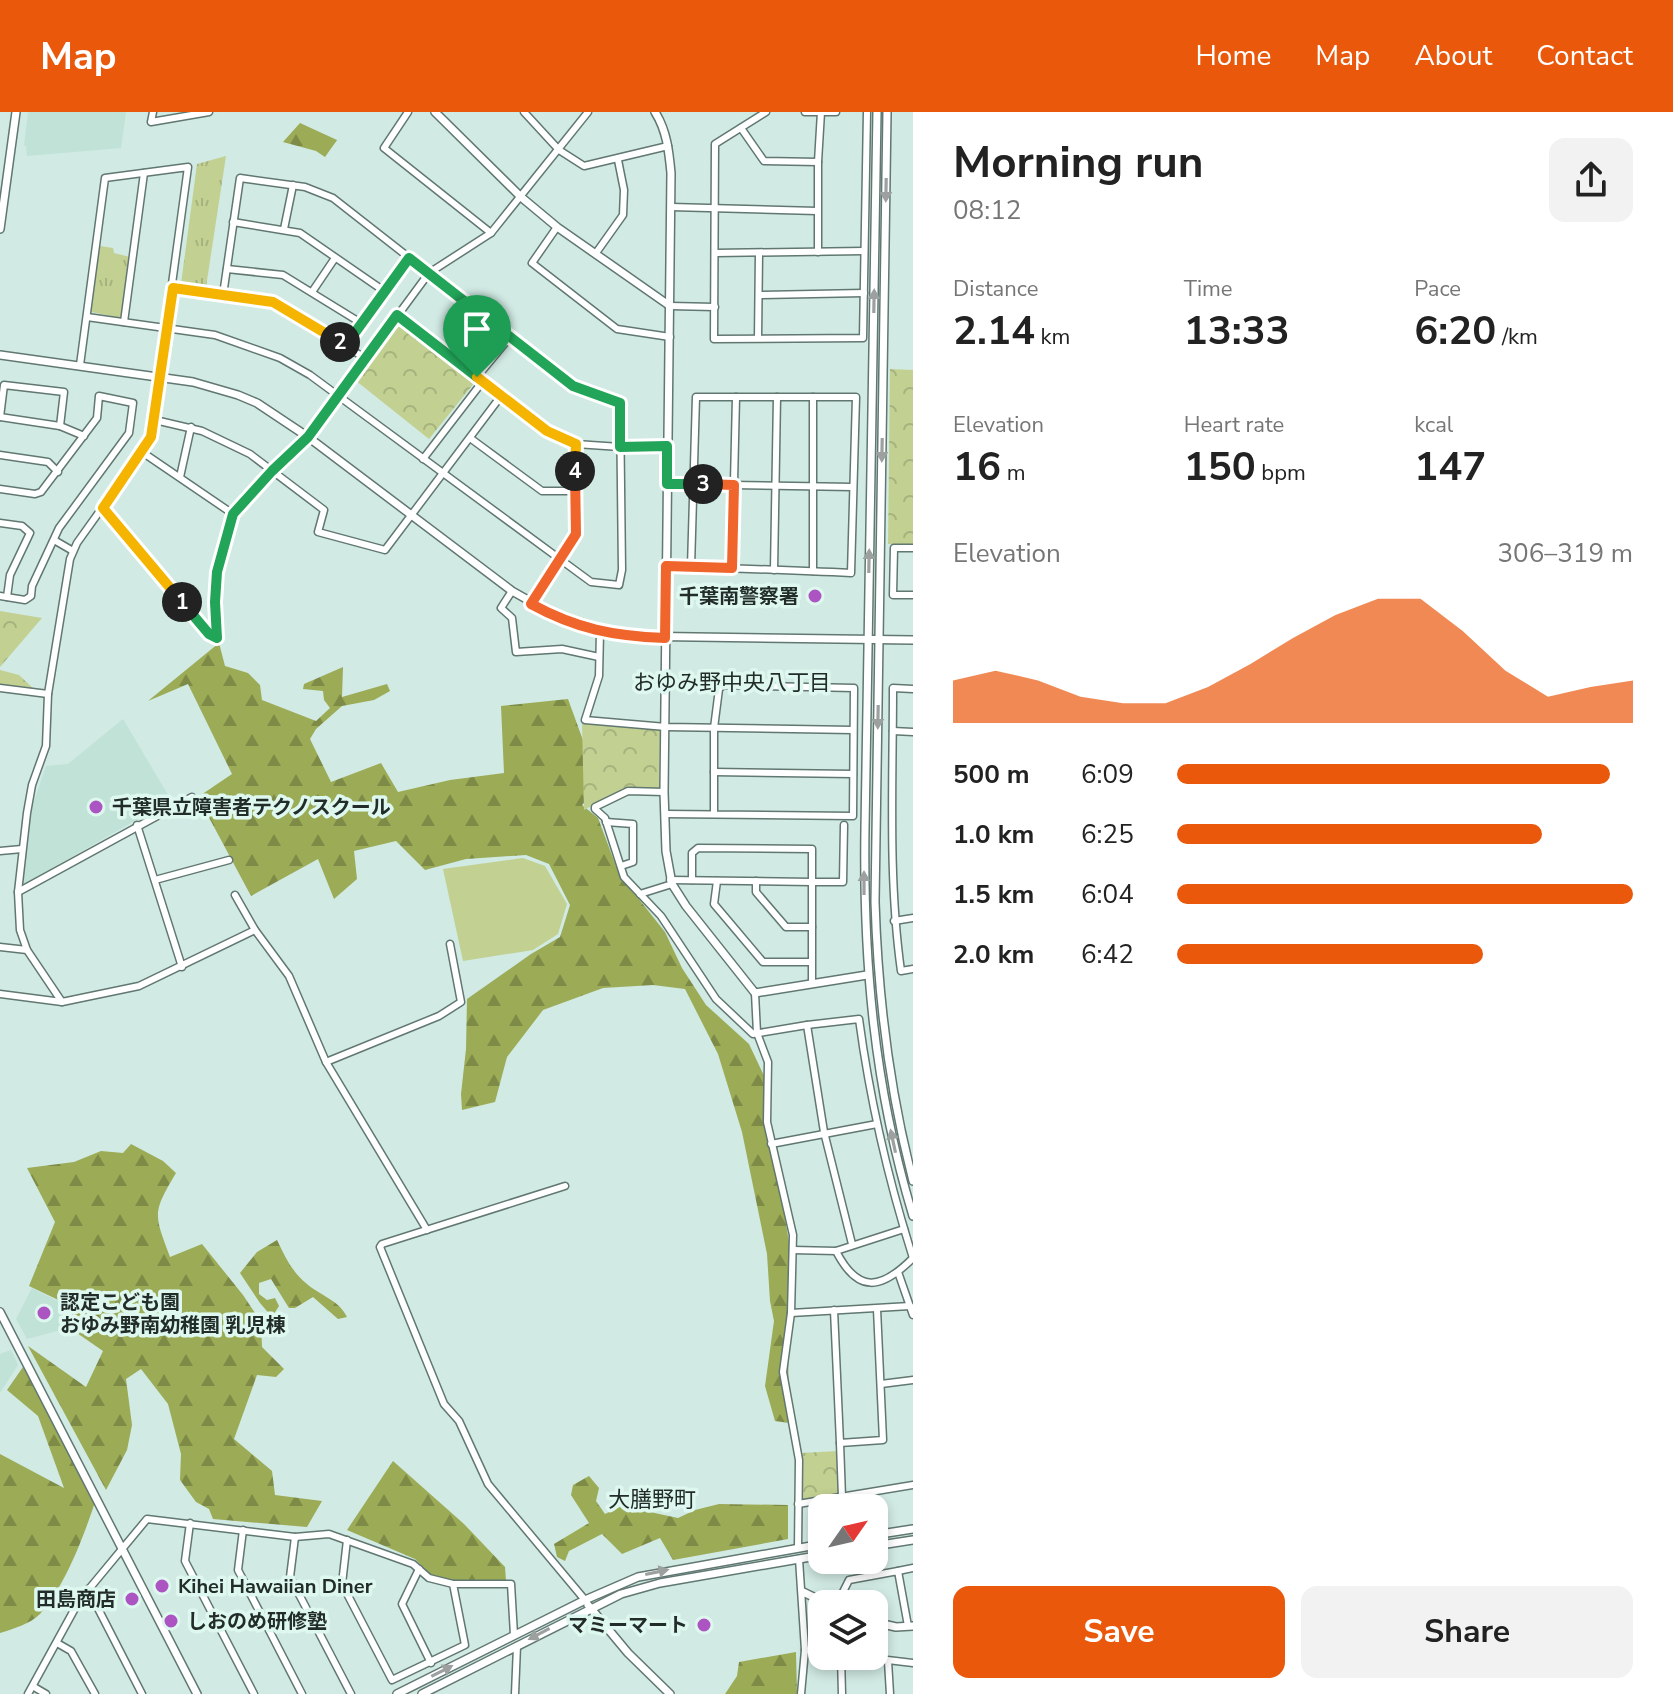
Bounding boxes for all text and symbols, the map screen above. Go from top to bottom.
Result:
text: Map [40,31,117,82]
text: Home [1196,37,1271,75]
text: Map [1315,37,1370,75]
text: About [1414,37,1492,75]
text: Contact [1536,37,1633,75]
text: Morning run [953,133,1203,193]
button: share [1549,138,1633,222]
one-way arrow [880,178,892,203]
text: 08:12 [953,193,1021,228]
text: Distance [953,274,1038,304]
text: Time [1184,274,1233,304]
text: Pace [1414,274,1461,304]
one-way arrow [868,288,880,313]
pin [443,295,511,377]
text: 2.14 [953,304,1035,358]
text: 13:33 [1184,304,1290,358]
text: 6:20 [1414,304,1496,358]
icon: arrive [455,307,499,351]
pin: 2 [320,322,360,362]
text: km [1035,322,1070,352]
text: /km [1496,322,1538,352]
text: 2 [333,327,347,357]
text: Elevation [953,410,1044,440]
text: Heart rate [1184,410,1284,440]
text: kcal [1414,410,1453,440]
one-way arrow [876,438,888,463]
text: 16 [953,440,1001,494]
text: 150 [1184,440,1256,494]
text: 147 [1414,440,1486,494]
pin: 4 [555,451,595,491]
text: 4 [568,456,582,486]
text: m [1001,458,1026,488]
text: bpm [1256,458,1306,488]
pin: 3 [683,464,723,504]
text: 3 [696,469,710,499]
text: Elevation [953,536,1061,571]
text: 306–319 m [1497,536,1633,571]
one-way arrow [863,548,876,573]
pin: 1 [162,582,202,622]
place label: 千葉南警察署 [679,583,799,610]
text: 1 [175,587,189,617]
marker: 千葉南警察署 [806,587,824,605]
district label: おゆみ野中央八丁目 [633,668,831,698]
one-way arrow [871,705,884,730]
text: 500 m [953,757,1030,792]
text: 6:09 [1081,757,1134,792]
place label: 千葉県立障害者テクノスクール [112,794,391,821]
marker: 千葉県立障害者テクノスクール [87,798,105,816]
text: 1.0 km [953,817,1034,852]
text: 6:25 [1081,817,1134,852]
one-way arrow [858,870,870,895]
text: 1.5 km [953,877,1034,912]
text: 6:04 [1081,877,1134,912]
text: 2.0 km [953,937,1034,972]
text: 6:42 [1081,937,1134,972]
one-way arrow [886,1128,899,1153]
place label: 認定こども園 おゆみ野南幼稚園 乳児棟 [60,1289,285,1339]
marker: 認定こども園 おゆみ野南幼稚園 乳児棟 [35,1304,53,1322]
district label: 大膳野町 [608,1485,696,1515]
north arrow [808,1494,888,1574]
map controls [808,1494,888,1670]
one-way arrow [645,1565,670,1578]
place label: Kihei Hawaiian Diner [178,1573,373,1600]
marker: Kihei Hawaiian Diner [153,1577,171,1595]
place label: 田島商店 [36,1586,116,1613]
button: Save [953,1586,1285,1678]
button: Share [1301,1586,1633,1678]
marker: 田島商店 [123,1590,141,1608]
button: layers [808,1590,888,1670]
place label: しおのめ研修塾 [187,1608,327,1635]
marker: しおのめ研修塾 [162,1612,180,1630]
place label: マミーマート [568,1612,688,1639]
marker: マミーマート [695,1616,713,1634]
one-way arrow [528,1627,550,1641]
one-way arrow [431,1664,454,1678]

